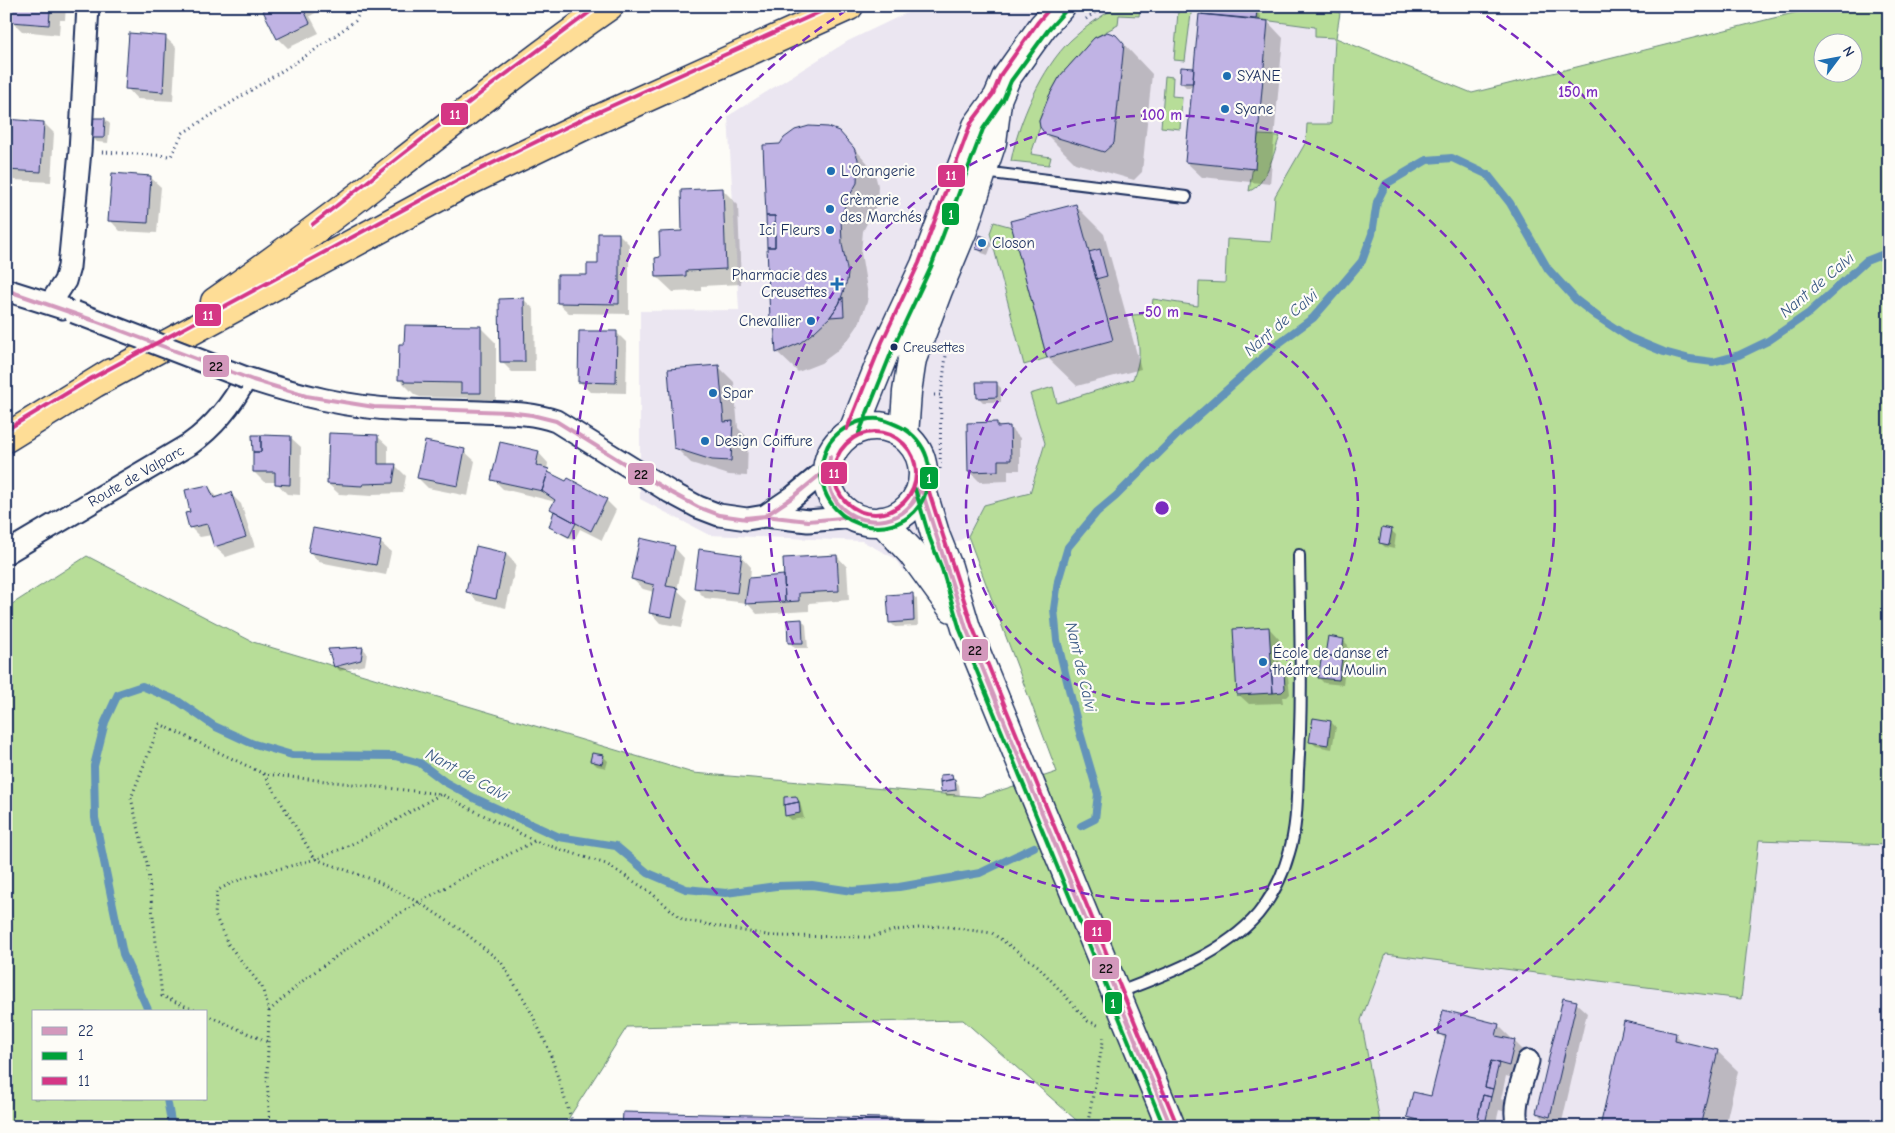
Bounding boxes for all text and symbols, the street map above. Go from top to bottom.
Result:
north arrow [1812,32,1862,82]
text: N [1839,43,1858,60]
place label: SYANE [1237,67,1280,85]
marker: SYANE [1221,70,1233,82]
text: 150 m [1558,83,1598,101]
place label: Syane [1235,100,1274,118]
line badge: 11 [440,102,469,126]
marker: Syane [1219,103,1231,115]
text: 11 [449,106,461,123]
text: 100 m [1142,106,1182,124]
place label: L'Orangerie [841,162,916,180]
line badge: 11 [937,164,966,188]
marker: L'Orangerie [825,165,837,177]
text: 11 [945,167,957,184]
place label: Crèmerie des Marchés [840,191,922,226]
line badge: 1 [941,202,960,226]
marker: Crèmerie des Marchés [824,203,836,215]
text: 1 [948,206,954,223]
place label: Ici Fleurs [759,221,820,239]
marker: Ici Fleurs [824,224,836,236]
place label: Closon [992,234,1035,252]
marker: Closon [976,237,988,249]
water label: Nant de Calvi [1776,248,1858,321]
place label: Pharmacie des Creusettes [732,266,827,301]
marker: Pharmacie des Creusettes [831,278,843,290]
water label: Nant de Calvi [1241,286,1322,360]
line badge: 11 [194,303,222,327]
text: 50 m [1145,303,1179,321]
text: 11 [202,307,214,324]
place label: Chevallier [739,312,801,330]
marker: Chevallier [805,315,817,327]
place label: Creusettes [903,339,964,356]
marker: Creusettes [889,342,899,352]
line badge: 22 [202,354,230,378]
text: 22 [209,358,223,375]
place label: Spar [723,384,753,402]
marker: Spar [707,387,719,399]
place label: Design Coiffure [715,432,813,450]
marker: Design Coiffure [699,435,711,447]
street label: Route de Valparc [85,441,187,511]
line badge: 11 [820,461,848,485]
line badge: 22 [627,462,655,486]
text: 11 [828,465,840,482]
text: 22 [634,466,648,483]
line badge: 1 [919,466,939,490]
text: 1 [926,470,932,487]
centre of rings [1153,499,1171,517]
water label: Nant de Calvi [1062,620,1100,714]
line badge: 22 [961,638,989,662]
text: 22 [968,642,982,659]
place label: École de danse et théatre du Moulin [1272,643,1389,679]
marker: École de danse et théatre du Moulin [1257,656,1269,668]
water label: Nant de Calvi [423,745,512,805]
line badge: 11 [1083,919,1112,943]
text: 11 [1091,923,1103,940]
line badge: 22 [1091,956,1120,980]
text: 22 [1099,960,1113,977]
line badge: 1 [1104,991,1123,1015]
text: 1 [1110,995,1116,1012]
legend [32,1010,208,1100]
text: 22 [78,1022,94,1040]
text: 1 [78,1046,84,1064]
text: 11 [78,1072,90,1090]

